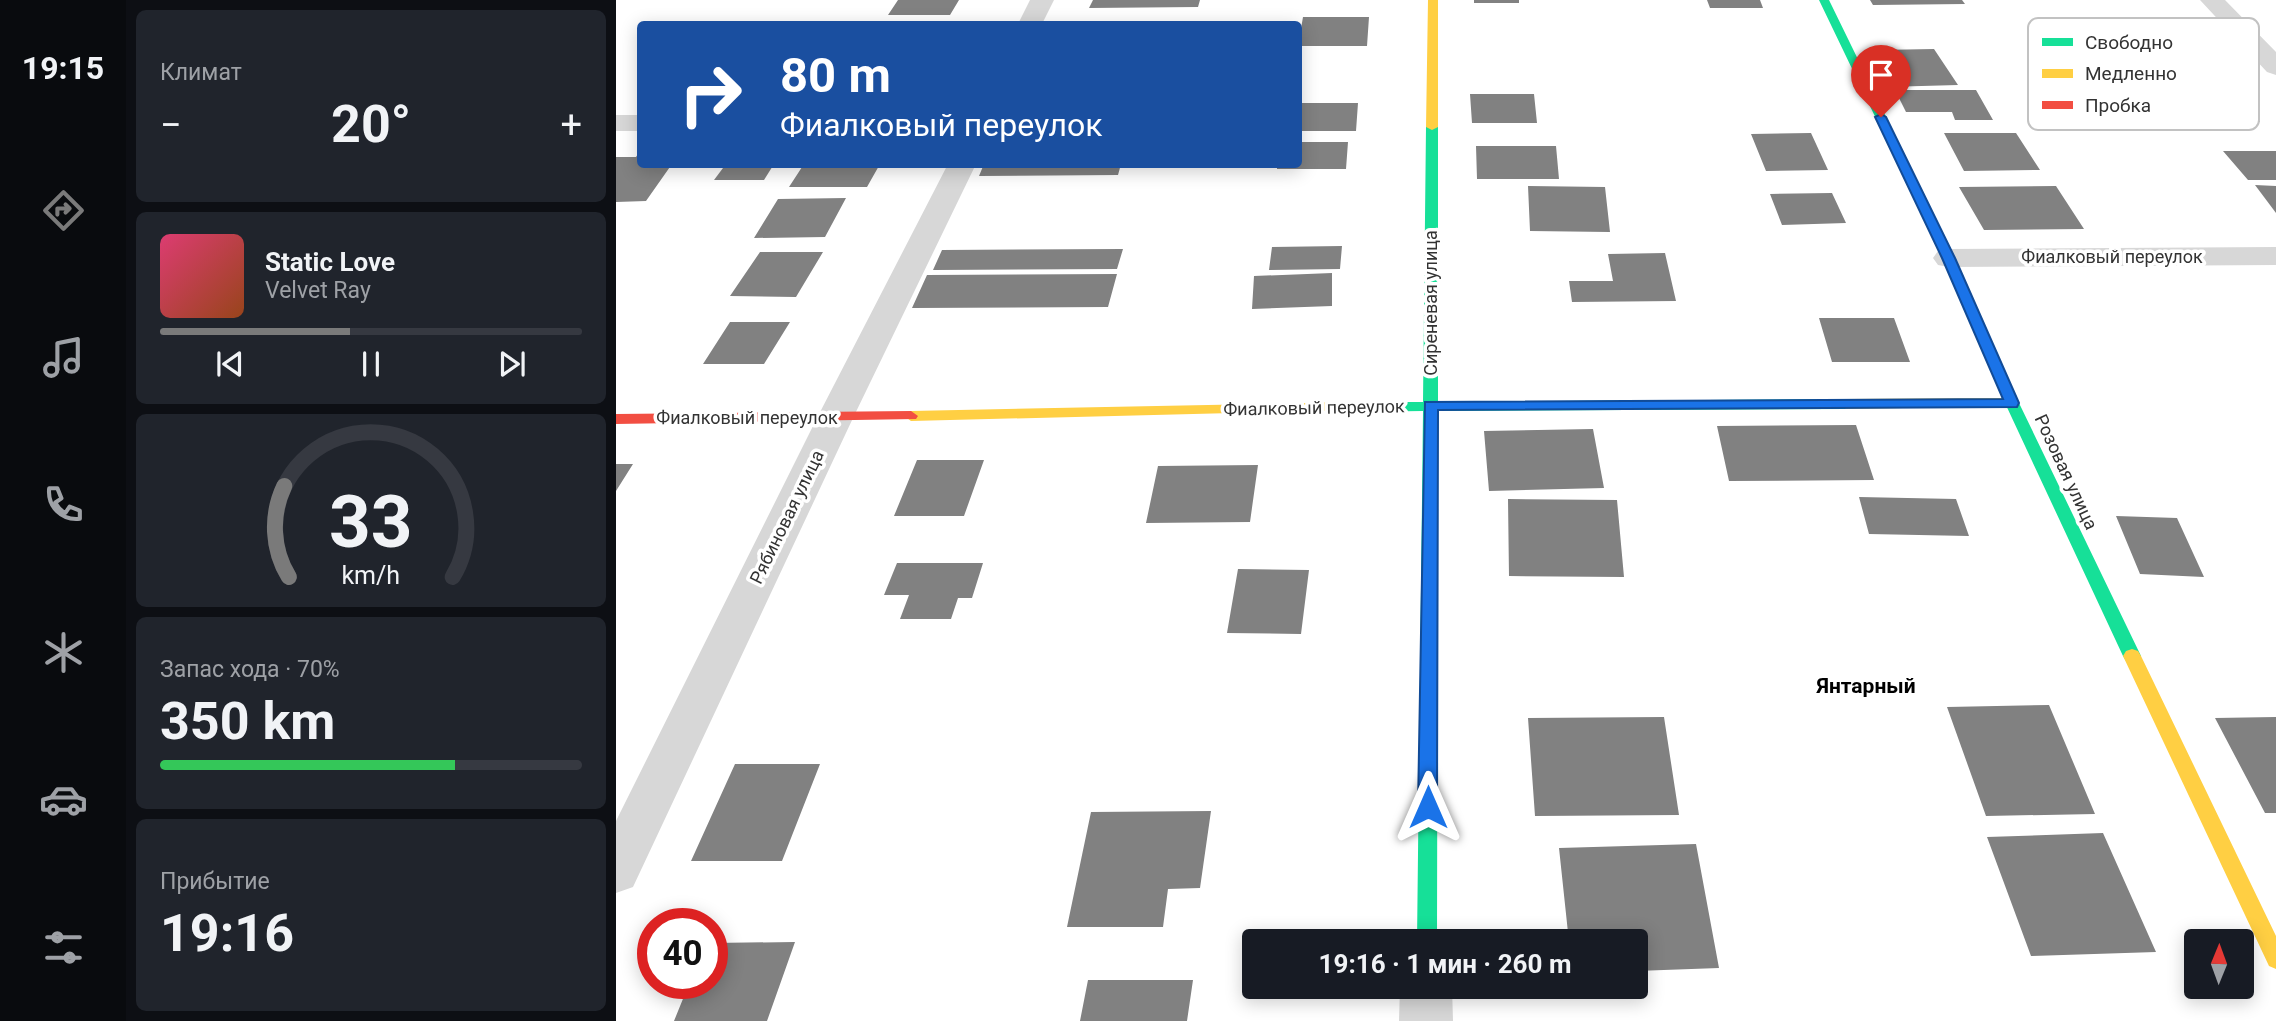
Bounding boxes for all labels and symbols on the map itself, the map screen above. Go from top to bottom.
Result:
legend [2028,18,2259,130]
text: Свободно [2085,31,2173,54]
pin [1851,45,1911,117]
text: Медленно [2085,62,2177,85]
text: Пробка [2085,94,2151,117]
street label: Сиреневая улица [1420,230,1441,376]
street label: Фиалковый переулок [2021,246,2203,267]
street label: Фиалковый переулок [1223,395,1405,420]
street label: Фиалковый переулок [656,407,838,428]
street label: Розовая улица [2031,411,2102,533]
street label: Рябиновая улица [745,447,828,587]
district label: Янтарный [1815,674,1916,698]
position arrow [1391,770,1465,844]
speed limit sign: 40 [637,908,728,999]
north arrow [2184,929,2254,999]

